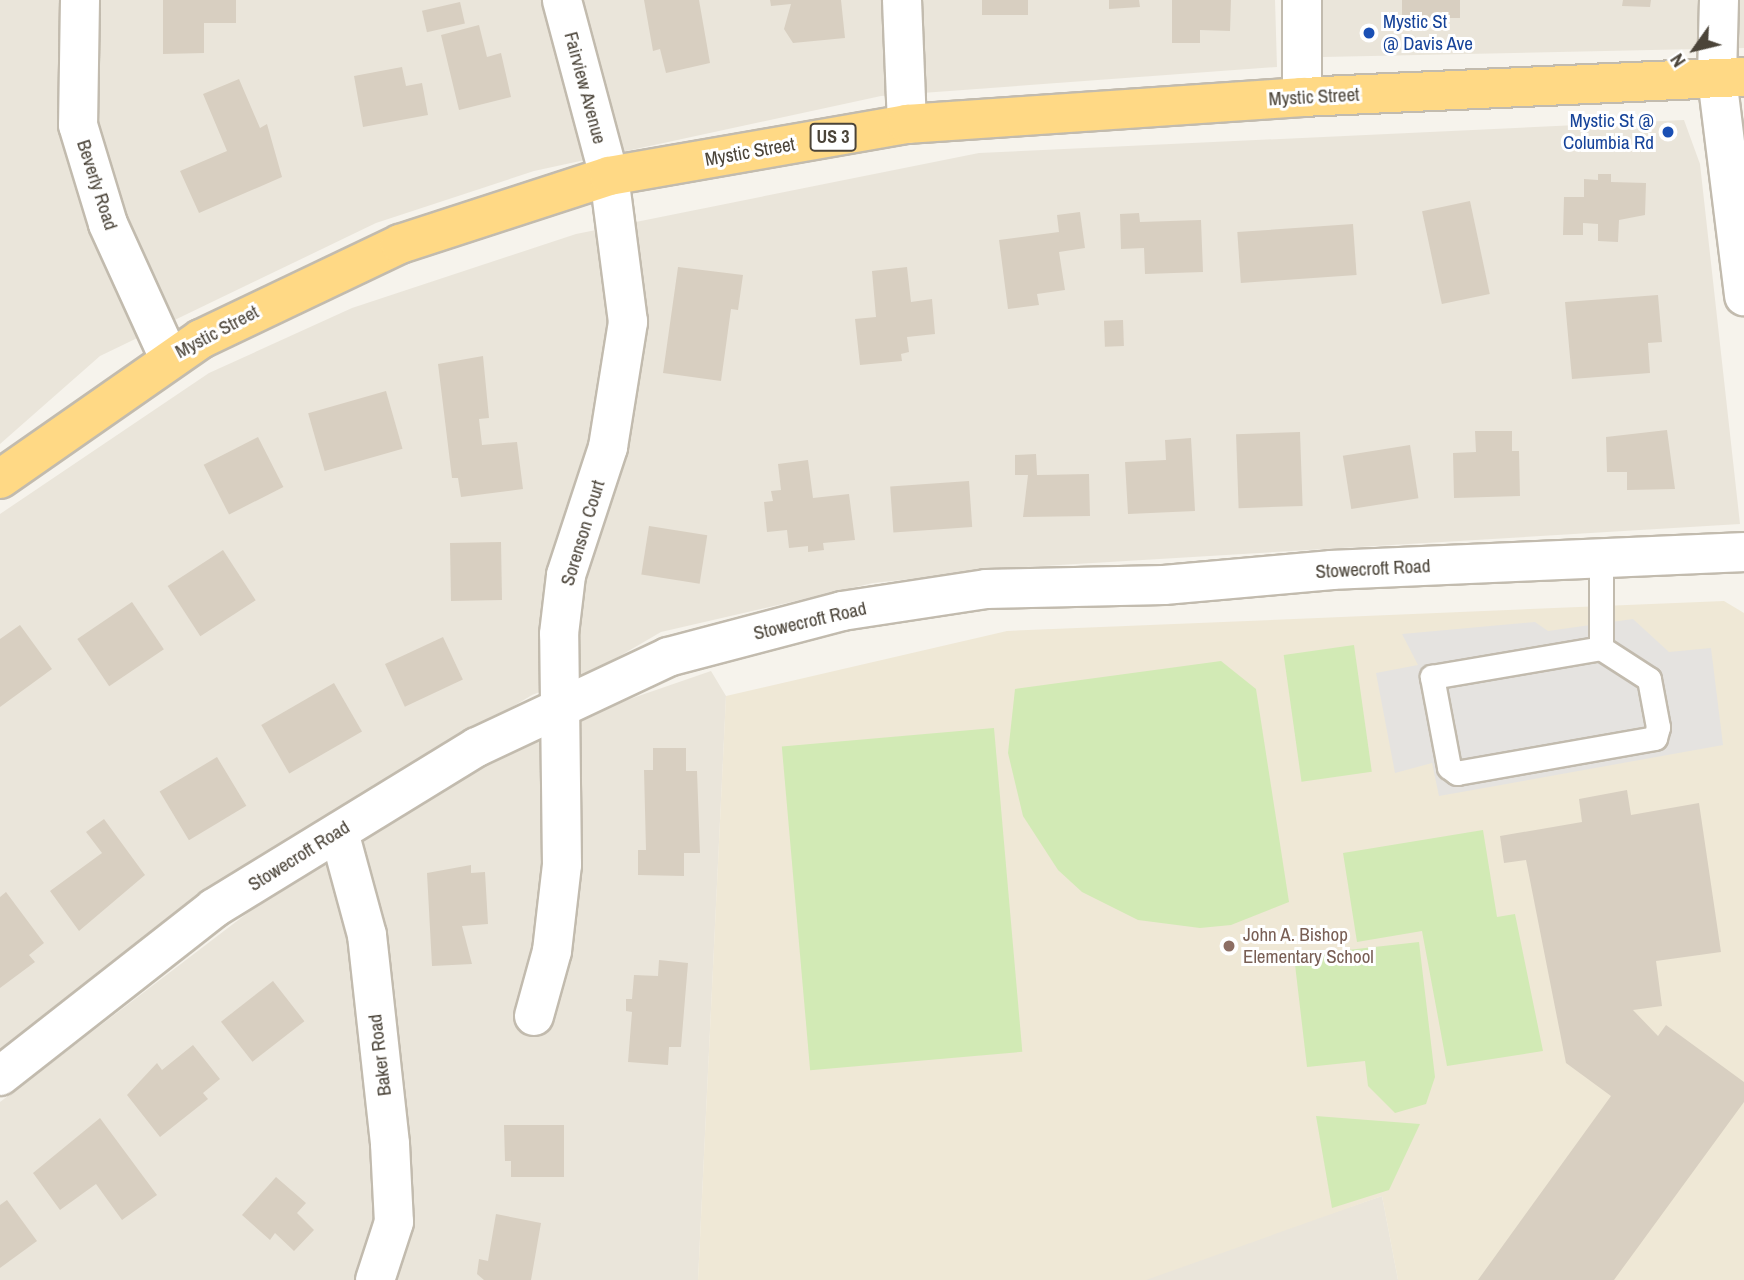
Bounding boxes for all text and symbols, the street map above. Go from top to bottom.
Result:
place label: Mystic St @ Davis Ave [1383,11,1474,55]
north arrow [1660,14,1730,84]
marker: Mystic St @ Davis Ave [1361,25,1377,41]
street label: Fairview Avenue [559,29,611,147]
text: N [1664,49,1692,73]
street label: Mystic Street [1268,83,1360,111]
place label: Mystic St @ Columbia Rd [1563,110,1654,154]
road number: US 3 [808,122,858,152]
marker: Mystic St @ Columbia Rd [1660,124,1676,140]
street label: Mystic Street [703,133,797,171]
street label: Beverly Road [72,137,122,233]
street label: Mystic Street [172,301,262,363]
street label: Sorenson Court [556,477,610,589]
street label: Stowecroft Road [1315,555,1431,583]
street label: Stowecroft Road [751,597,869,645]
street label: Stowecroft Road [244,816,354,896]
place label: John A. Bishop Elementary School [1243,924,1374,968]
marker: John A. Bishop Elementary School [1221,938,1237,954]
street label: Baker Road [364,1013,396,1097]

